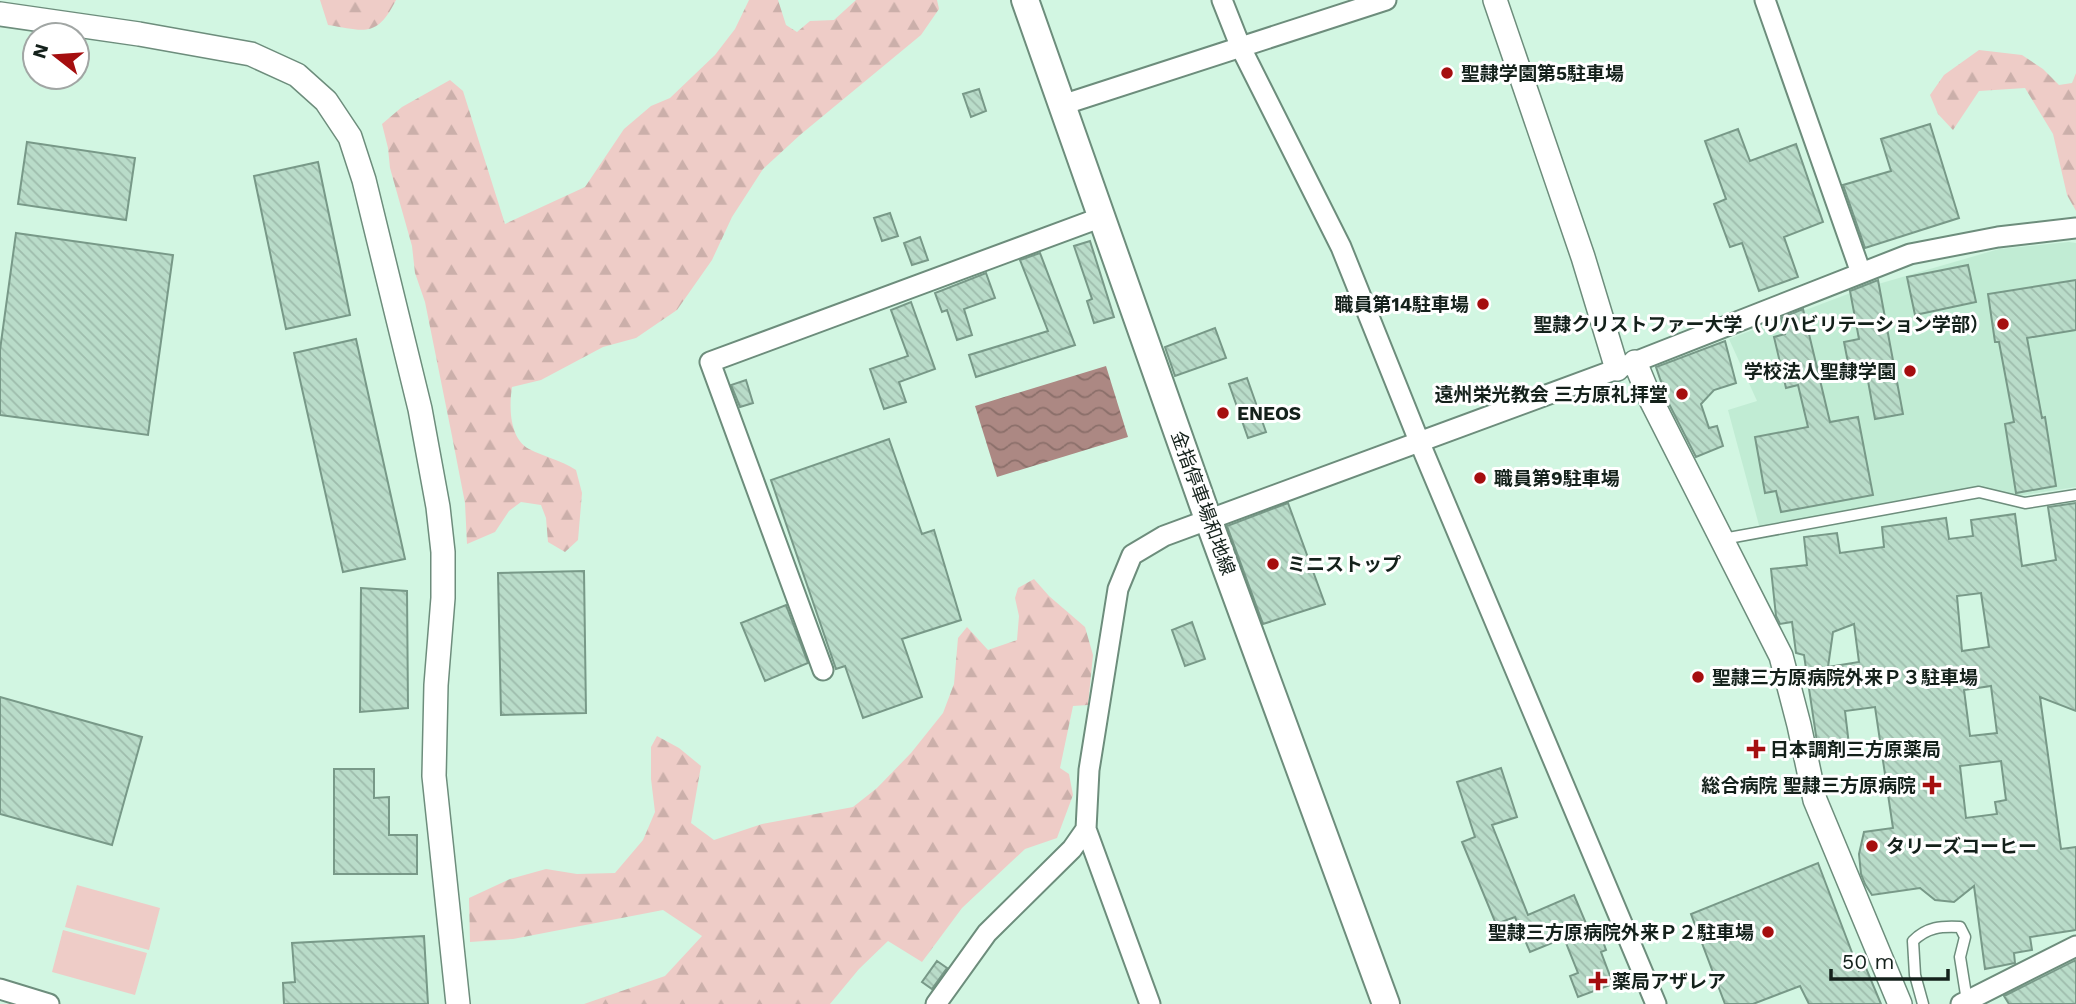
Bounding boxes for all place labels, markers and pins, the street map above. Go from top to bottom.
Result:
place label: 聖隷学園第5駐車場 [1461,62,1624,85]
marker: 聖隷学園第5駐車場 [1439,65,1455,81]
place label: 職員第14駐車場 [1335,293,1469,316]
marker: 職員第14駐車場 [1475,296,1491,312]
place label: 聖隷クリストファー大学（リハビリテーション学部） [1533,313,1989,336]
marker: 聖隷クリストファー大学（リハビリテーション学部） [1995,316,2011,332]
place label: 学校法人聖隷学園 [1744,360,1896,383]
marker: 学校法人聖隷学園 [1902,363,1918,379]
place label: 遠州栄光教会 三方原礼拝堂 [1435,383,1668,406]
marker: 遠州栄光教会 三方原礼拝堂 [1674,386,1690,402]
place label: ENEOS [1237,402,1301,425]
marker: ENEOS [1215,405,1231,421]
place label: 職員第9駐車場 [1494,467,1620,490]
marker: 職員第9駐車場 [1472,470,1488,486]
place label: ミニストップ [1287,553,1401,576]
marker: ミニストップ [1265,556,1281,572]
place label: 聖隷三方原病院外来Ｐ３駐車場 [1712,666,1978,689]
marker: 聖隷三方原病院外来Ｐ３駐車場 [1690,669,1706,685]
place label: 日本調剤三方原薬局 [1770,738,1941,761]
marker: 日本調剤三方原薬局 [1748,741,1764,757]
place label: 総合病院 聖隷三方原病院 [1702,774,1916,797]
marker: 総合病院 聖隷三方原病院 [1922,775,1942,795]
place label: タリーズコーヒー [1886,835,2037,858]
marker: タリーズコーヒー [1864,838,1880,854]
place label: 聖隷三方原病院外来Ｐ２駐車場 [1488,921,1754,944]
marker: 聖隷三方原病院外来Ｐ２駐車場 [1760,924,1776,940]
place label: 薬局アザレア [1612,970,1726,993]
marker: 薬局アザレア [1590,973,1606,989]

